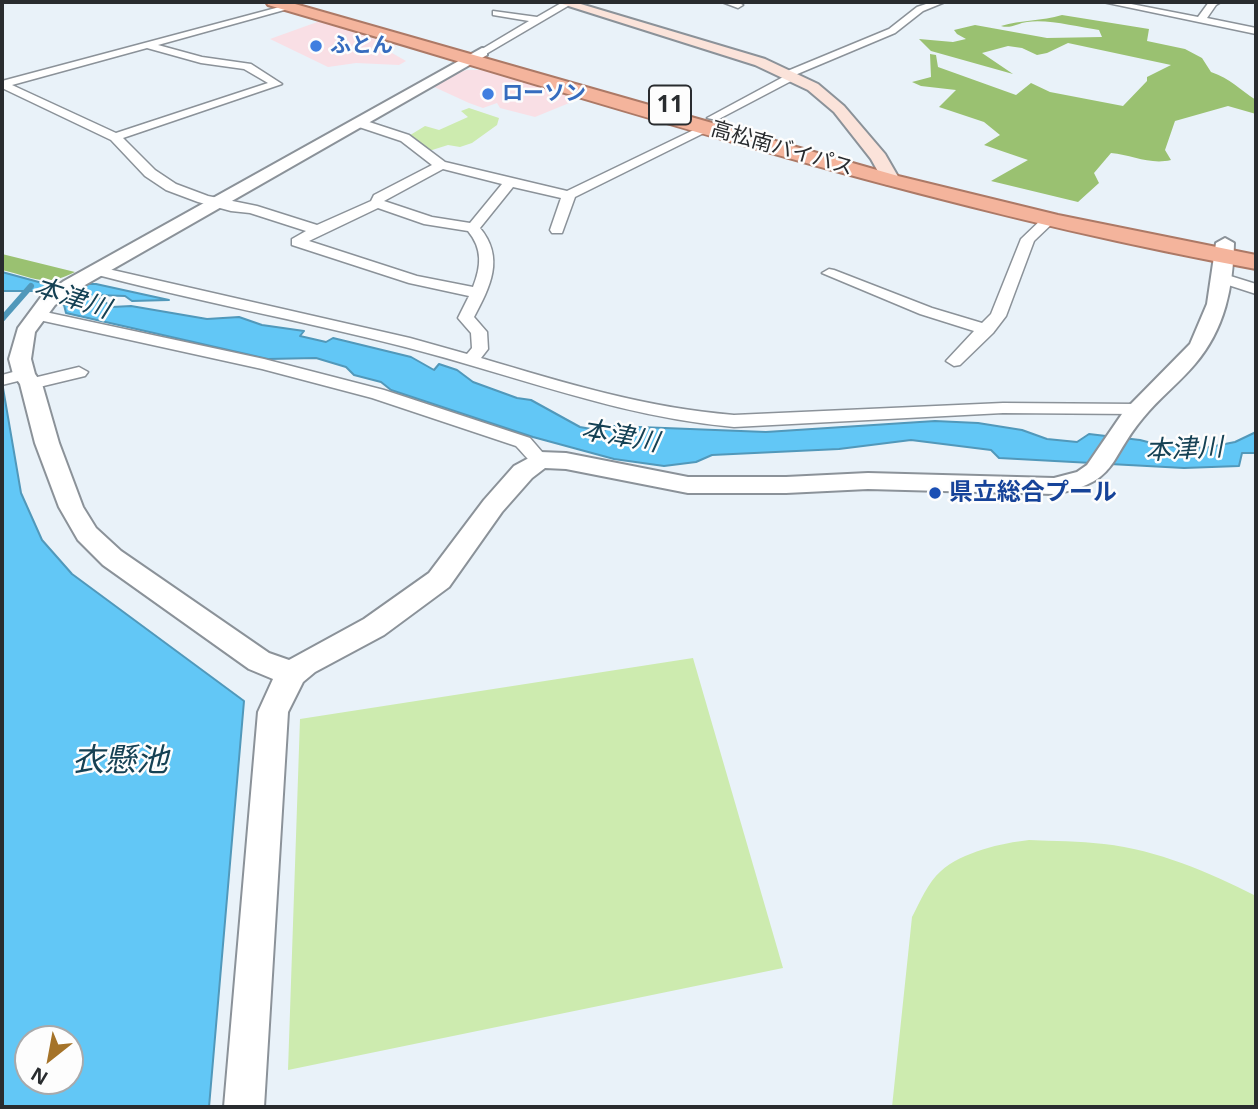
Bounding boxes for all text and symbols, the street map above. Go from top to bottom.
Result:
place label: ふとん [330,33,393,59]
marker: ふとん [308,38,324,54]
place label: ローソン [502,81,586,107]
marker: ローソン [480,86,496,102]
road number: 11 [649,86,691,124]
street label: 高松南バイパス [708,117,856,181]
water label: 本津川 [30,272,114,326]
water label: 本津川 [579,415,661,459]
water label: 本津川 [1144,432,1224,468]
place label: 県立総合プール [949,479,1117,507]
marker: 県立総合プール [927,485,943,501]
water label: 衣懸池 [72,743,168,781]
north arrow [14,1025,84,1095]
text: N [26,1061,53,1091]

